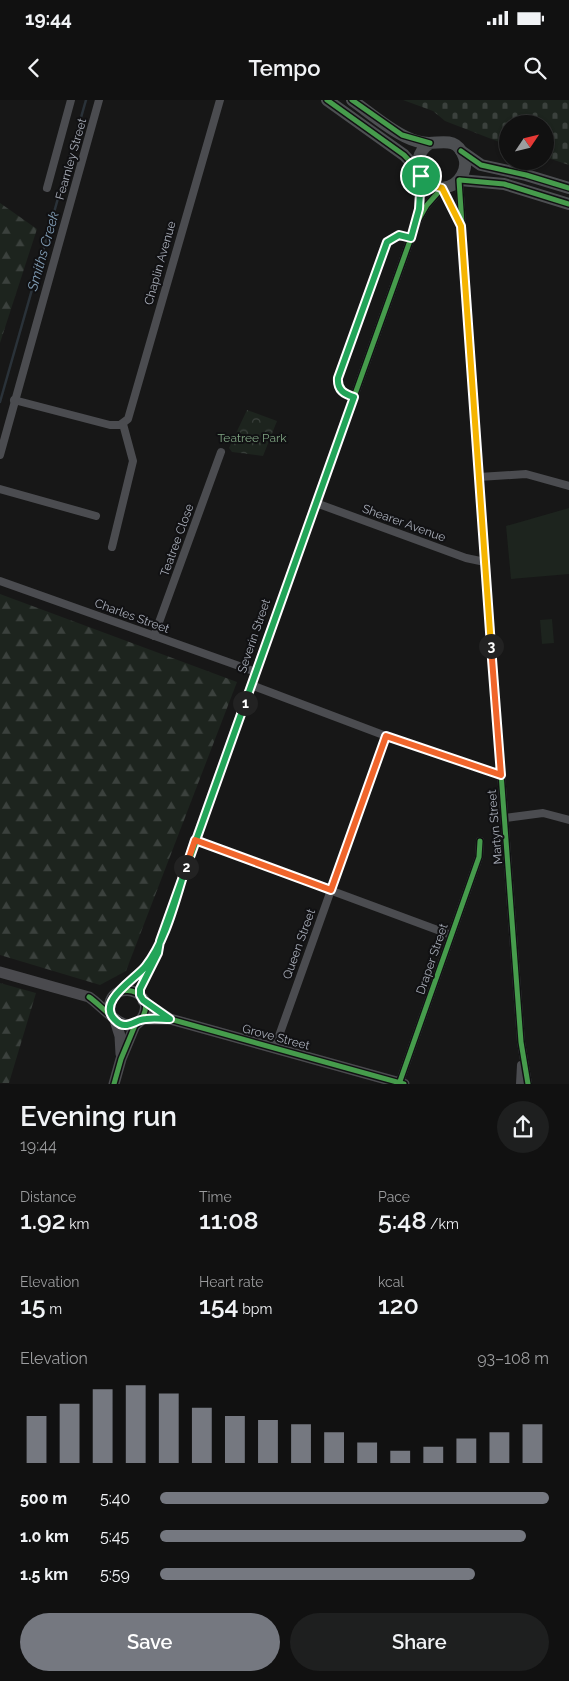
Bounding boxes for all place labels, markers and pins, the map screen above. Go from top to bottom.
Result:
pin [400,155,442,197]
pin: 3 [478,634,504,658]
pin: 1 [232,690,258,716]
pin: 2 [174,854,198,880]

